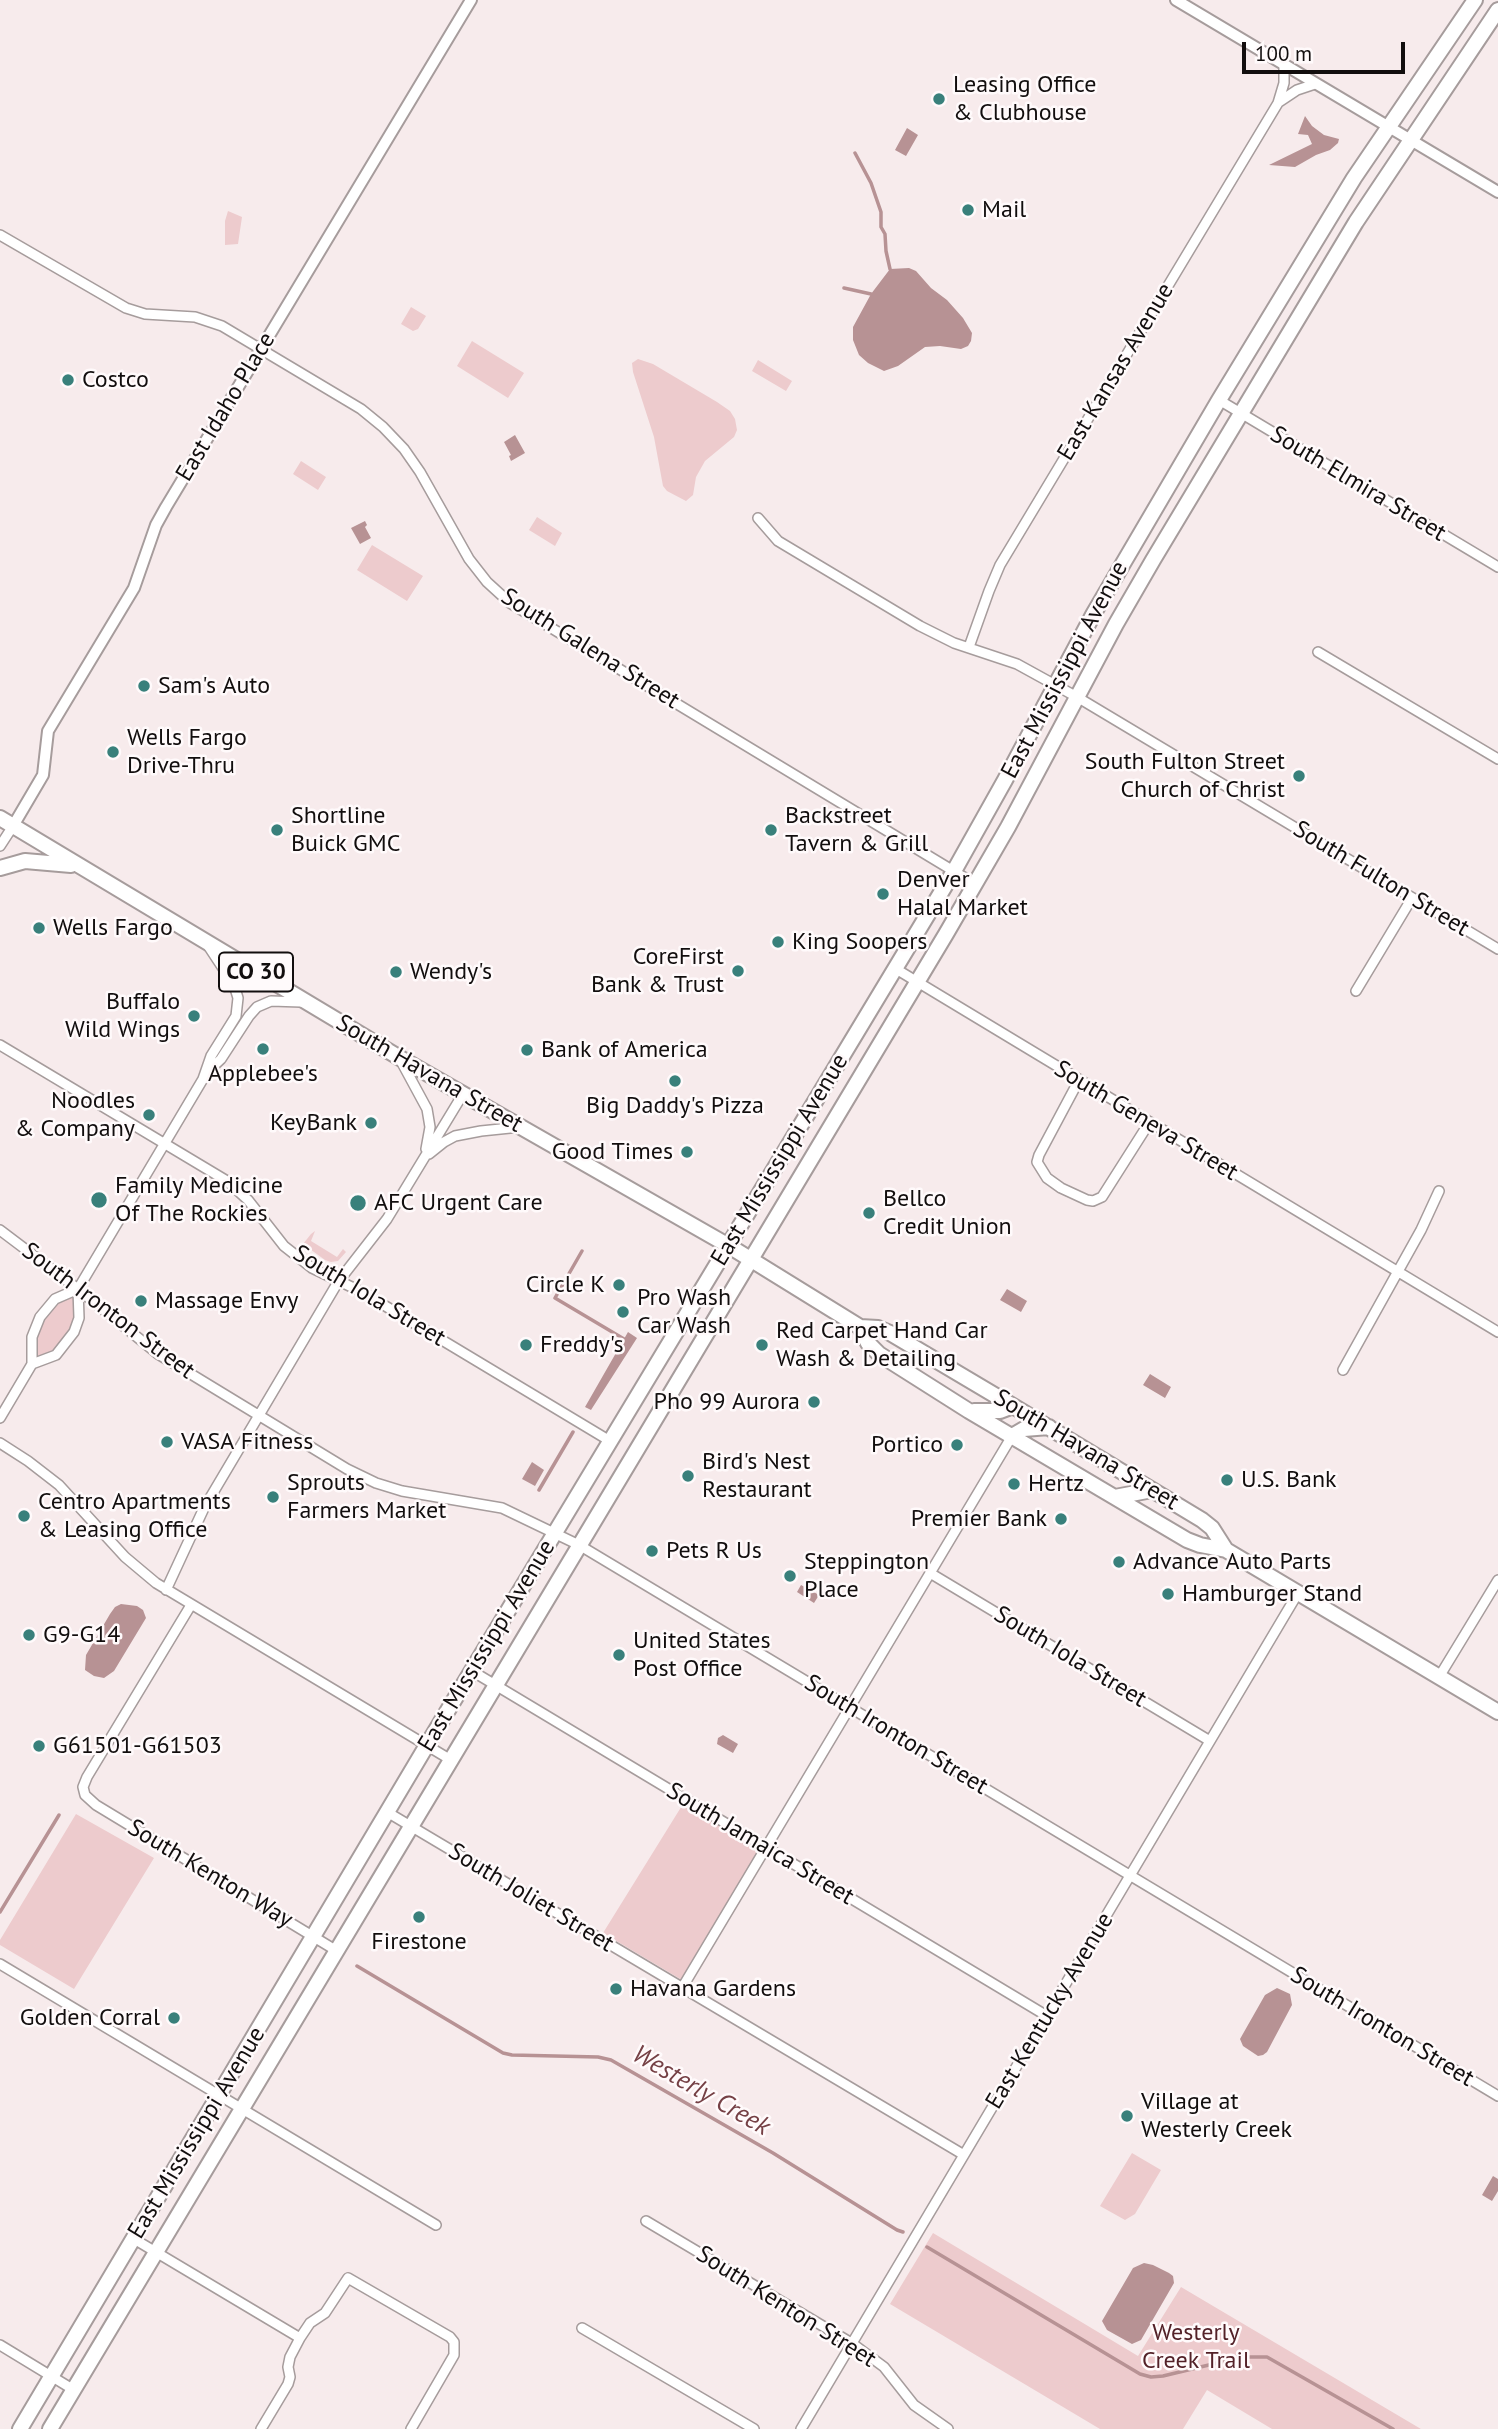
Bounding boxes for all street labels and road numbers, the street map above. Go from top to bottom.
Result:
street label: East Kansas Avenue [1052,278,1180,466]
street label: East Idaho Place [170,327,282,487]
street label: South Elmira Street [1265,420,1451,548]
street label: East Mississippi Avenue [996,556,1134,784]
street label: South Galena Street [496,583,684,715]
street label: South Fulton Street [1288,815,1474,943]
road number: CO 30 [219,953,293,992]
street label: South Havana Street [331,1009,527,1139]
street label: East Mississippi Avenue [705,1049,855,1271]
street label: South Geneva Street [1049,1055,1243,1187]
street label: South Ironton Street [16,1237,200,1385]
street label: South Iola Street [288,1239,450,1353]
street label: South Havana Street [988,1383,1184,1517]
street label: East Mississippi Avenue [412,1535,562,1757]
street label: South Iola Street [989,1600,1151,1714]
street label: South Ironton Street [799,1669,993,1801]
street label: South Jamaica Street [661,1777,859,1911]
street label: South Kenton Way [122,1813,298,1935]
street label: South Joliet Street [443,1837,619,1959]
street label: East Kentucky Avenue [980,1908,1120,2114]
street label: South Ironton Street [1285,1961,1479,2093]
street label: East Mississippi Avenue [122,2022,272,2244]
street label: South Kenton Street [691,2240,881,2374]

